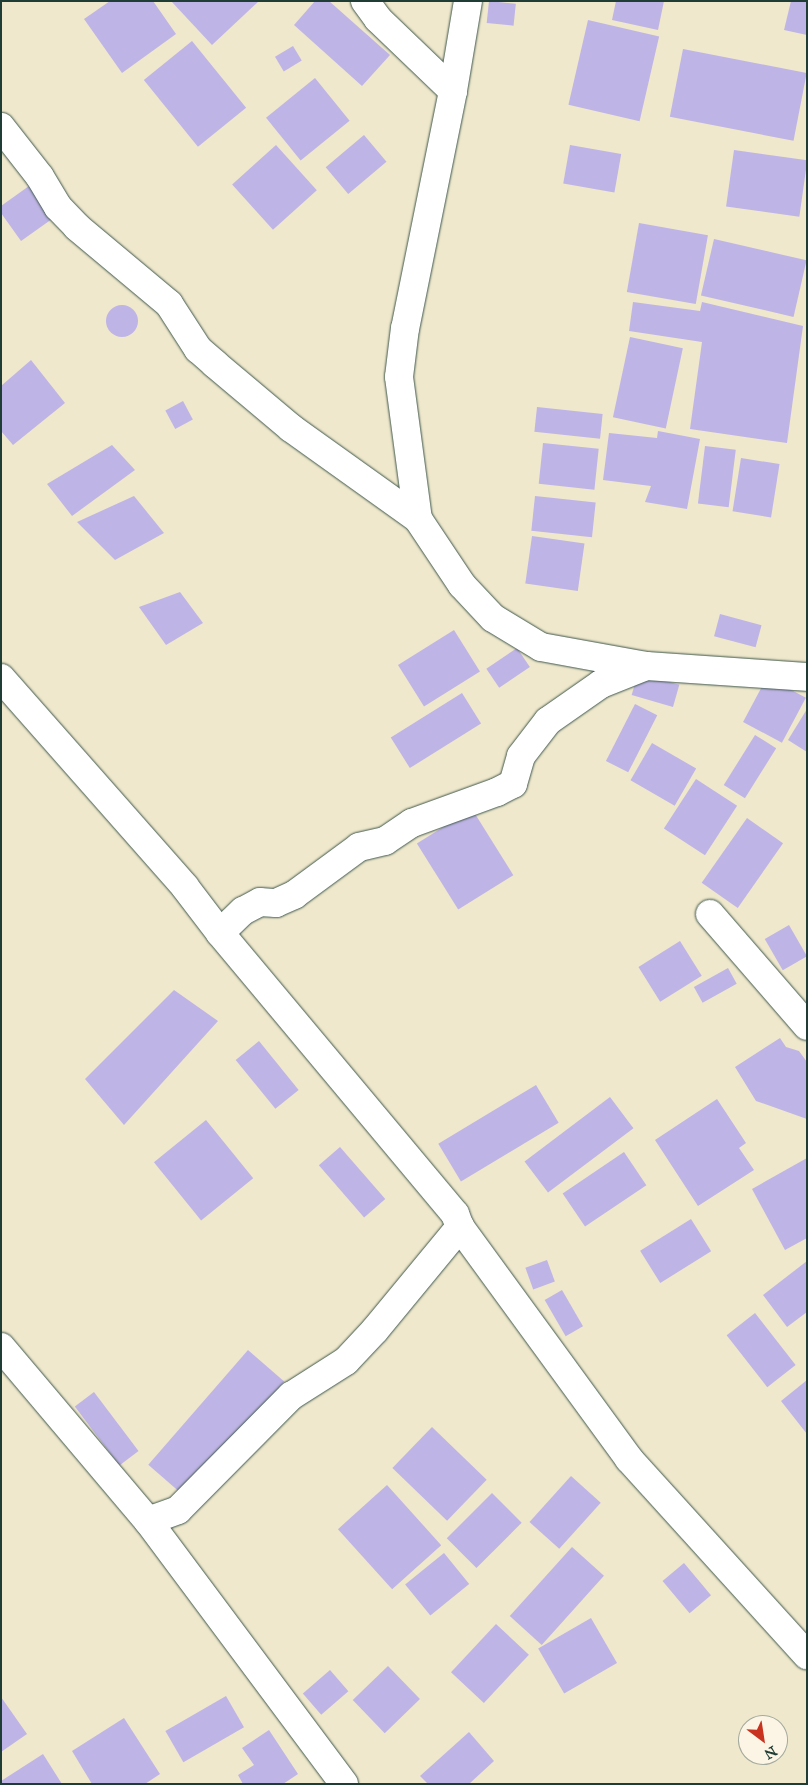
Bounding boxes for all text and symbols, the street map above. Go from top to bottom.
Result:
north arrow [738,1715,788,1765]
text: N [761,1742,780,1763]

